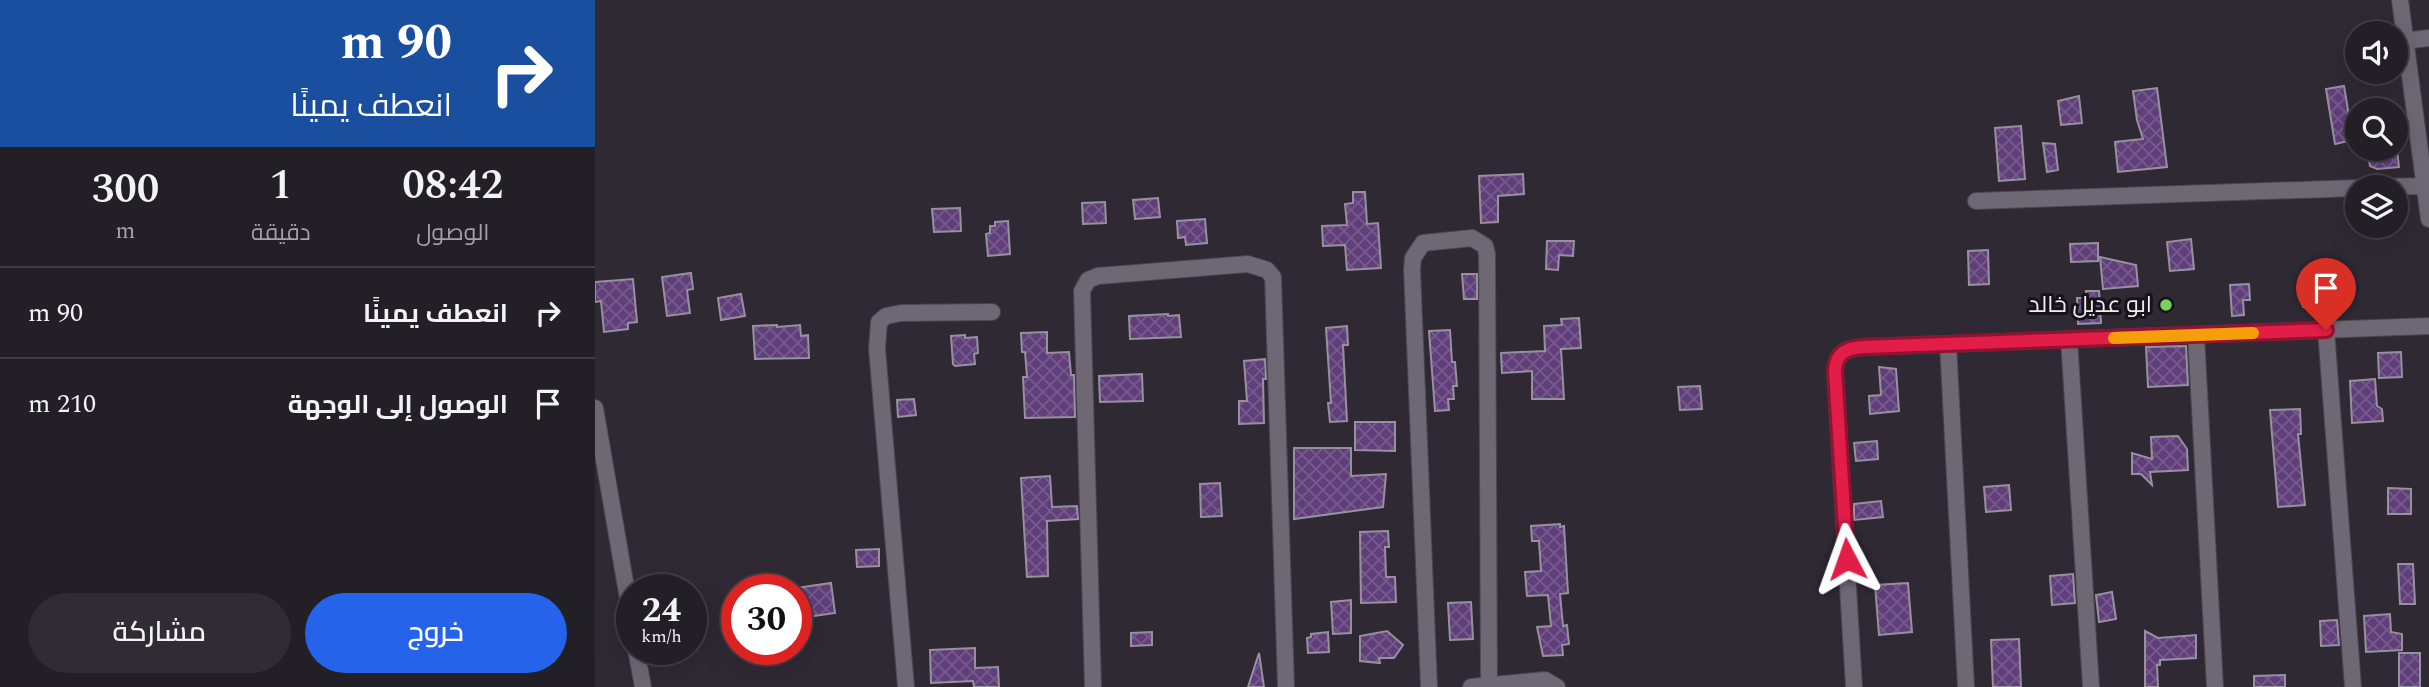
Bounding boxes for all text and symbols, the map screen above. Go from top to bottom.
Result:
text: 90 m [341,6,452,81]
map controls [2345,21,2408,238]
button: sound [2345,21,2408,84]
icon: right [476,28,567,119]
text: انعطف يمينًا [290,82,452,131]
button: search [2345,98,2408,161]
text: 1 [270,154,292,217]
text: 08:42 [402,154,503,217]
text: 300 [92,158,159,221]
button: layers [2345,175,2408,238]
text: m [116,214,135,249]
text: دقيقة [251,216,311,251]
text: الوصول [416,216,489,251]
pin [2296,258,2356,330]
icon: arrive [2307,269,2345,307]
place label: ابو عديل خالد [2029,288,2152,323]
text: 90 m [28,293,83,333]
text: انعطف يمينًا [363,294,508,334]
icon: right [529,294,567,332]
marker: ابو عديل خالد [2158,297,2174,313]
text: 210 m [28,384,96,424]
text: الوصول إلى الوجهة [288,385,508,425]
icon: arrive [529,385,567,423]
position arrow [1810,522,1884,596]
speed limit sign: 30 [721,574,812,665]
text: 24 [642,584,681,637]
button: مشاركة [28,593,291,673]
button: خروج [305,593,567,673]
text: km/h [641,623,682,650]

